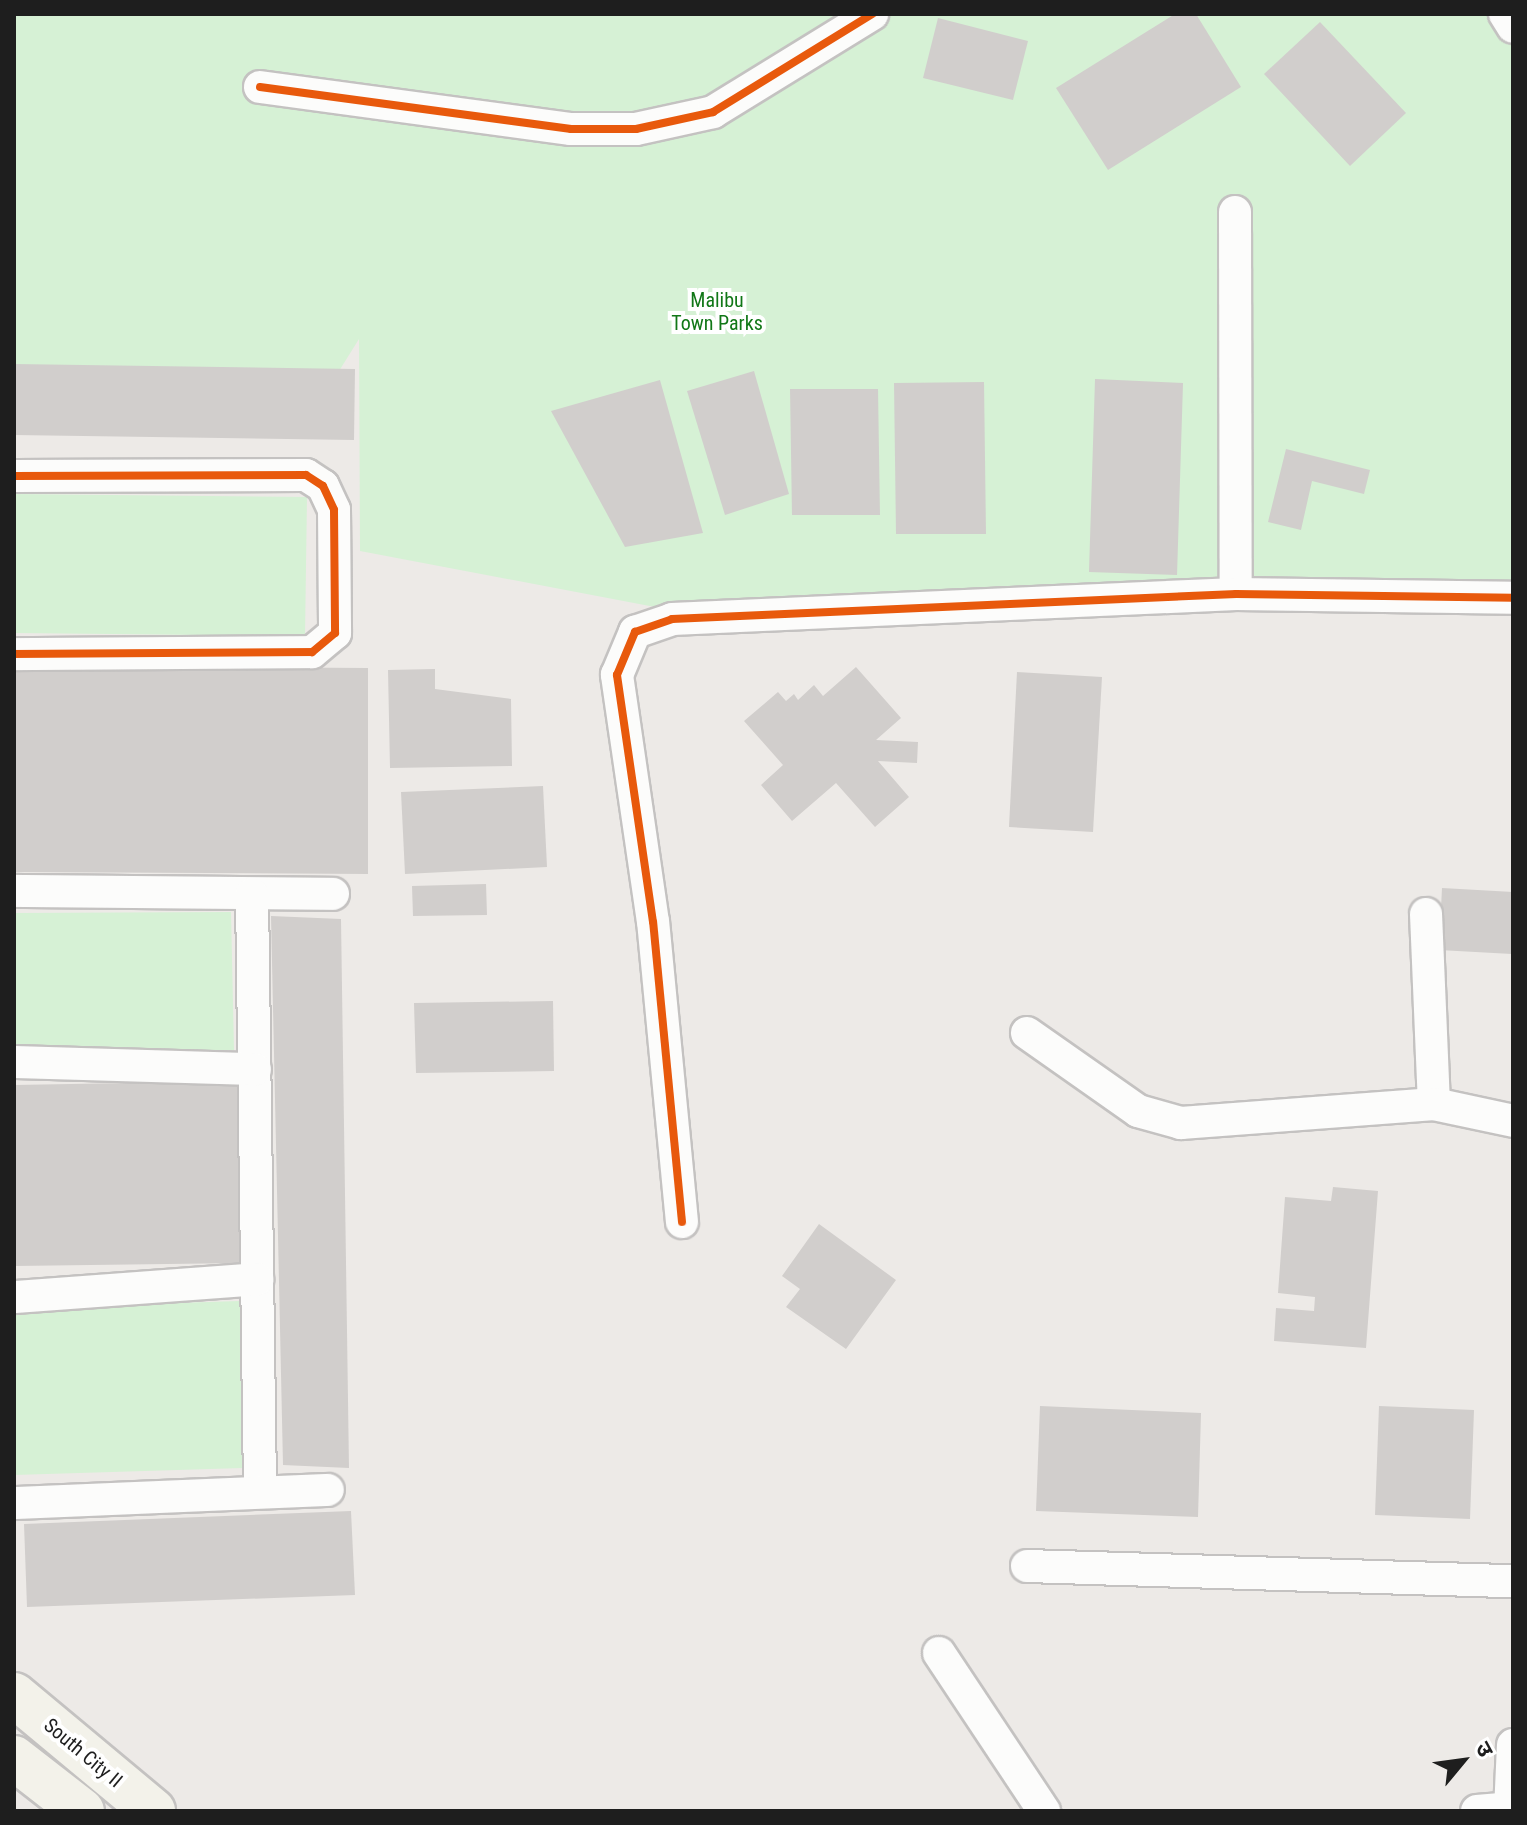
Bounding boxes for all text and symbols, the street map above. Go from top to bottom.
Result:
park label: Malibu Town Parks [671,288,763,335]
street label: South City II [39,1713,127,1793]
north arrow [1423,1721,1503,1801]
text: उ [1470,1737,1498,1761]

